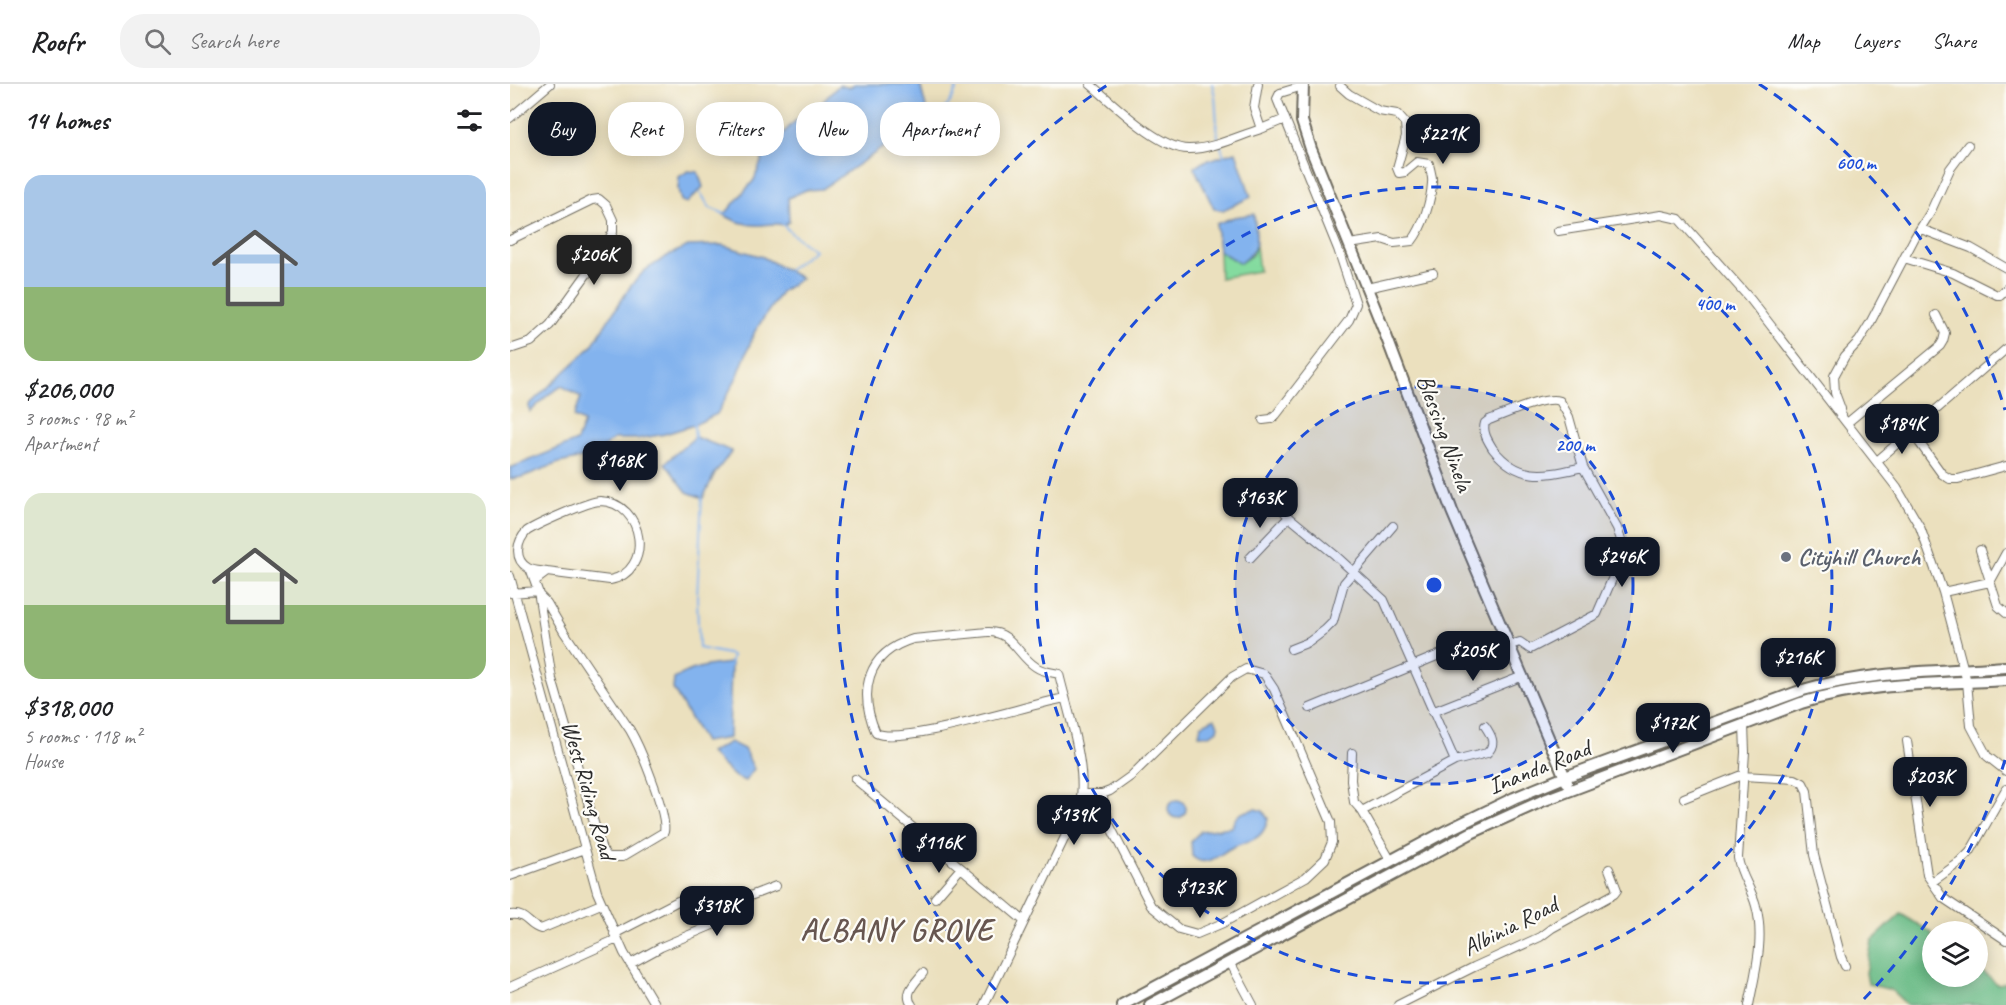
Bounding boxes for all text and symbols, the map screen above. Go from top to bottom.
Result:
search box [120,14,540,68]
text: Roofr [30,24,84,59]
icon: search [141,25,174,58]
text: Search here [189,27,278,55]
text: Map [1787,28,1820,54]
text: Layers [1853,28,1899,54]
text: Share [1932,28,1976,54]
chip: Buy [528,102,596,156]
chip: Rent [608,102,684,156]
chip: Filters [696,102,784,156]
chip: New [796,102,868,156]
chip: Apartment [880,102,1000,156]
text: 14 homes [24,104,109,137]
icon: filters [453,104,486,137]
pin: $221K [1401,114,1485,165]
text: $221K [1420,121,1466,146]
text: 600 m [1836,152,1877,174]
icon: home [201,214,309,322]
pin: $206K [552,235,636,286]
text: $206K [571,242,617,267]
text: 400 m [1696,293,1736,315]
street label: Blessing Ninela [1410,371,1480,497]
text: $206,000 [24,373,112,406]
pin: $184K [1860,404,1944,455]
text: 3 rooms · 98 m² [24,406,132,431]
text: $184K [1879,411,1925,436]
text: Apartment [24,431,97,456]
text: 200 m [1556,434,1596,456]
pin: $168K [578,441,662,492]
text: $168K [597,448,643,473]
pin: $163K [1218,478,1302,529]
text: $163K [1237,485,1283,510]
icon: home [201,532,309,640]
pin: $246K [1580,537,1664,588]
place label: Cityhill Church [1798,542,1921,572]
text: $246K [1599,544,1645,569]
marker: Cityhill Church [1779,550,1793,564]
centre of rings [1424,575,1444,595]
pin: $205K [1431,631,1515,682]
text: $205K [1450,638,1496,663]
pin: $216K [1756,638,1840,689]
text: $216K [1775,645,1821,670]
text: $318,000 [24,691,111,724]
pin: $172K [1631,703,1715,754]
text: $172K [1650,710,1696,735]
street label: West Riding Road [555,717,624,866]
text: 5 rooms · 118 m² [24,724,141,749]
street label: Inanda Road [1484,732,1598,801]
text: House [24,749,63,774]
pin: $203K [1888,757,1972,808]
text: $203K [1907,764,1953,789]
pin: $139K [1032,795,1116,846]
text: $139K [1051,802,1097,827]
pin: $116K [897,823,981,874]
text: $116K [916,830,962,855]
pin: $123K [1158,868,1242,919]
text: $123K [1177,875,1223,900]
pin: $318K [675,886,759,937]
street label: Albinia Road [1458,888,1565,963]
text: $318K [694,893,740,918]
district label: ALBANY GROVE [801,911,996,949]
map controls [1922,921,1988,987]
button: layers [1922,921,1988,987]

